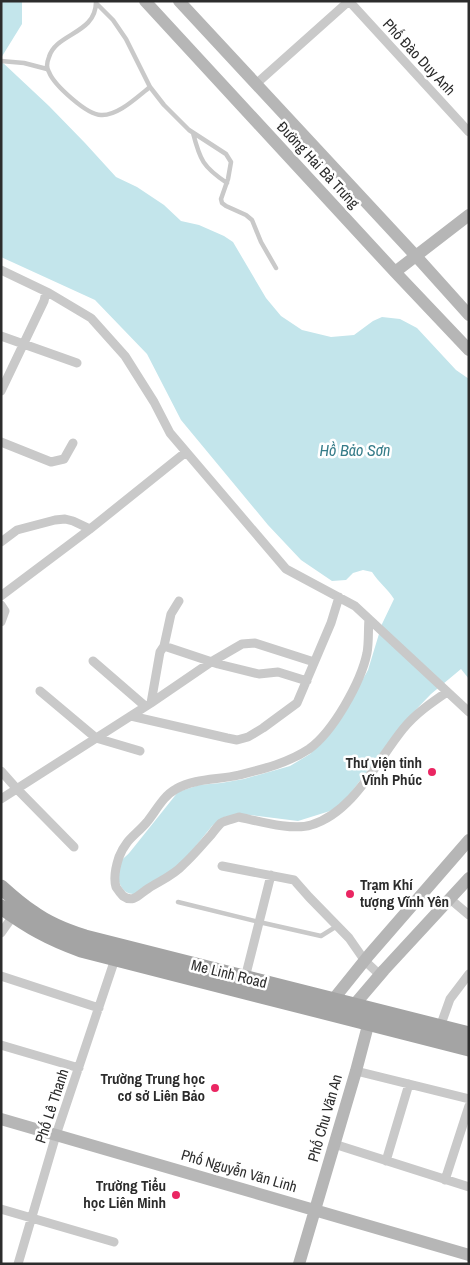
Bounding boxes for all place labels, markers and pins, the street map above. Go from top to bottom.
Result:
place label: Thư viện tỉnh Vĩnh Phúc [345,752,422,790]
marker: Thư viện tỉnh Vĩnh Phúc [426,766,438,778]
place label: Trạm Khí tượng Vĩnh Yên [360,874,449,912]
marker: Trạm Khí tượng Vĩnh Yên [344,888,356,900]
place label: Trường Trung học cơ sở Liên Bảo [100,1068,205,1106]
marker: Trường Trung học cơ sở Liên Bảo [209,1082,221,1094]
place label: Trường Tiểu học Liên Minh [83,1175,166,1213]
marker: Trường Tiểu học Liên Minh [170,1189,182,1201]

